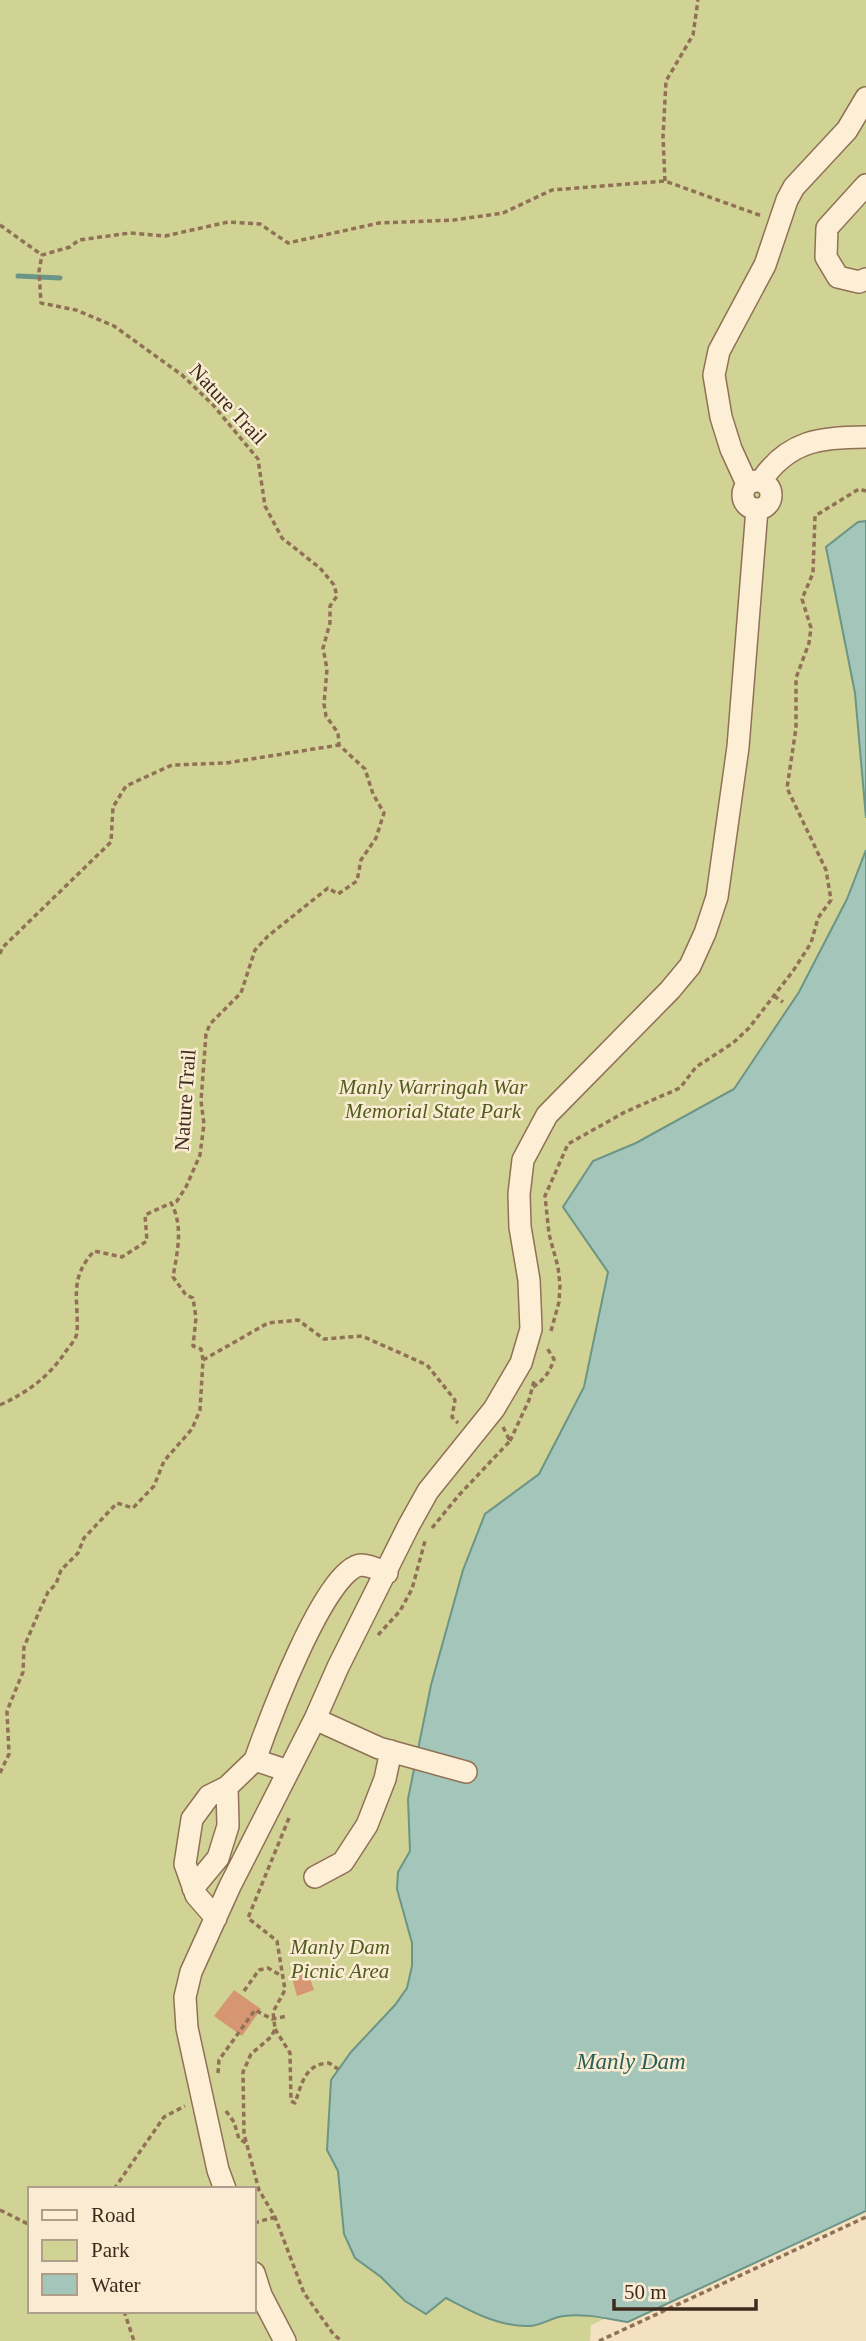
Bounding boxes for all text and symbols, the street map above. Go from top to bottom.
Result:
street label: Nature Trail [184,358,272,450]
street label: Nature Trail [169,1048,201,1152]
park label: Manly Warringah War Memorial State Park [338,1075,528,1123]
park label: Manly Dam Picnic Area [289,1935,390,1983]
water label: Manly Dam [575,2049,686,2074]
legend [28,2187,256,2313]
text: Road [91,2203,136,2227]
text: Park [91,2238,130,2262]
scale bar [614,2268,756,2312]
text: Water [91,2273,141,2297]
text: 50 m [624,2280,667,2304]

